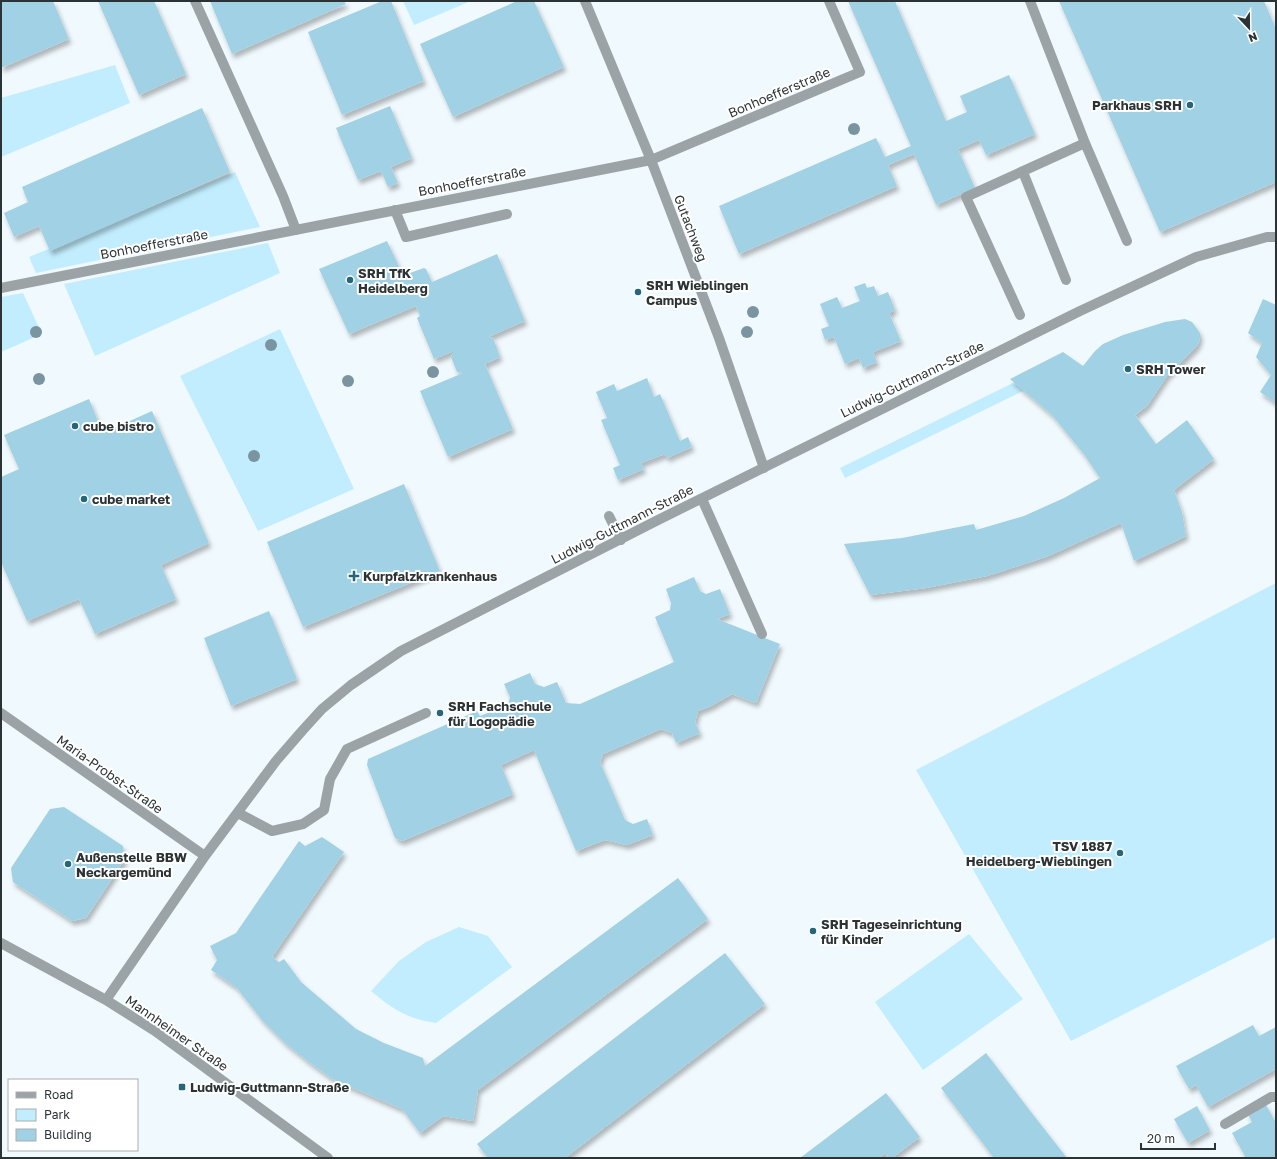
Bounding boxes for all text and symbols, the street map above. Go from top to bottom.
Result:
north arrow [1229,8,1269,48]
text: N [1247,30,1259,45]
street label: Bonhoefferstraße [726,63,832,121]
place label: Parkhaus SRH [1092,97,1182,113]
marker: Parkhaus SRH [1185,100,1195,110]
street label: Bonhoefferstraße [417,163,527,199]
street label: Gutachweg [671,192,711,264]
street label: Bonhoefferstraße [99,226,209,262]
place label: SRH TfK Heidelberg [358,265,428,296]
marker: SRH TfK Heidelberg [345,275,355,285]
place label: SRH Wieblingen Campus [646,277,749,308]
marker: SRH Wieblingen Campus [633,287,643,297]
street label: Ludwig-Guttmann-Straße [838,337,986,421]
place label: SRH Tower [1136,361,1205,377]
marker: SRH Tower [1123,364,1133,374]
place label: cube bistro [83,418,154,434]
marker: cube bistro [70,421,80,431]
street label: Ludwig-Guttmann-Straße [548,481,696,567]
place label: cube market [92,491,170,507]
marker: cube market [79,494,89,504]
place label: Kurpfalzkrankenhaus [363,568,497,584]
marker: Kurpfalzkrankenhaus [348,570,360,582]
place label: SRH Fachschule für Logopädie [448,698,552,729]
marker: SRH Fachschule für Logopädie [435,708,445,718]
street label: Maria-Probst-Straße [54,731,166,817]
place label: TSV 1887 Heidelberg-Wieblingen [966,838,1112,869]
marker: TSV 1887 Heidelberg-Wieblingen [1115,848,1125,858]
place label: Außenstelle BBW Neckargemünd [76,849,187,880]
marker: Außenstelle BBW Neckargemünd [63,859,73,869]
place label: SRH Tageseinrichtung für Kinder [821,916,962,947]
marker: SRH Tageseinrichtung für Kinder [808,926,818,936]
street label: Mannheimer Straße [123,992,231,1074]
legend [8,1079,138,1151]
place label: Ludwig-Guttmann-Straße [190,1079,349,1095]
marker: Ludwig-Guttmann-Straße [177,1082,187,1092]
text: Road [44,1087,73,1102]
text: Park [44,1107,70,1122]
scale bar [1141,1125,1215,1151]
text: Building [44,1127,92,1142]
text: 20 m [1147,1131,1175,1146]

